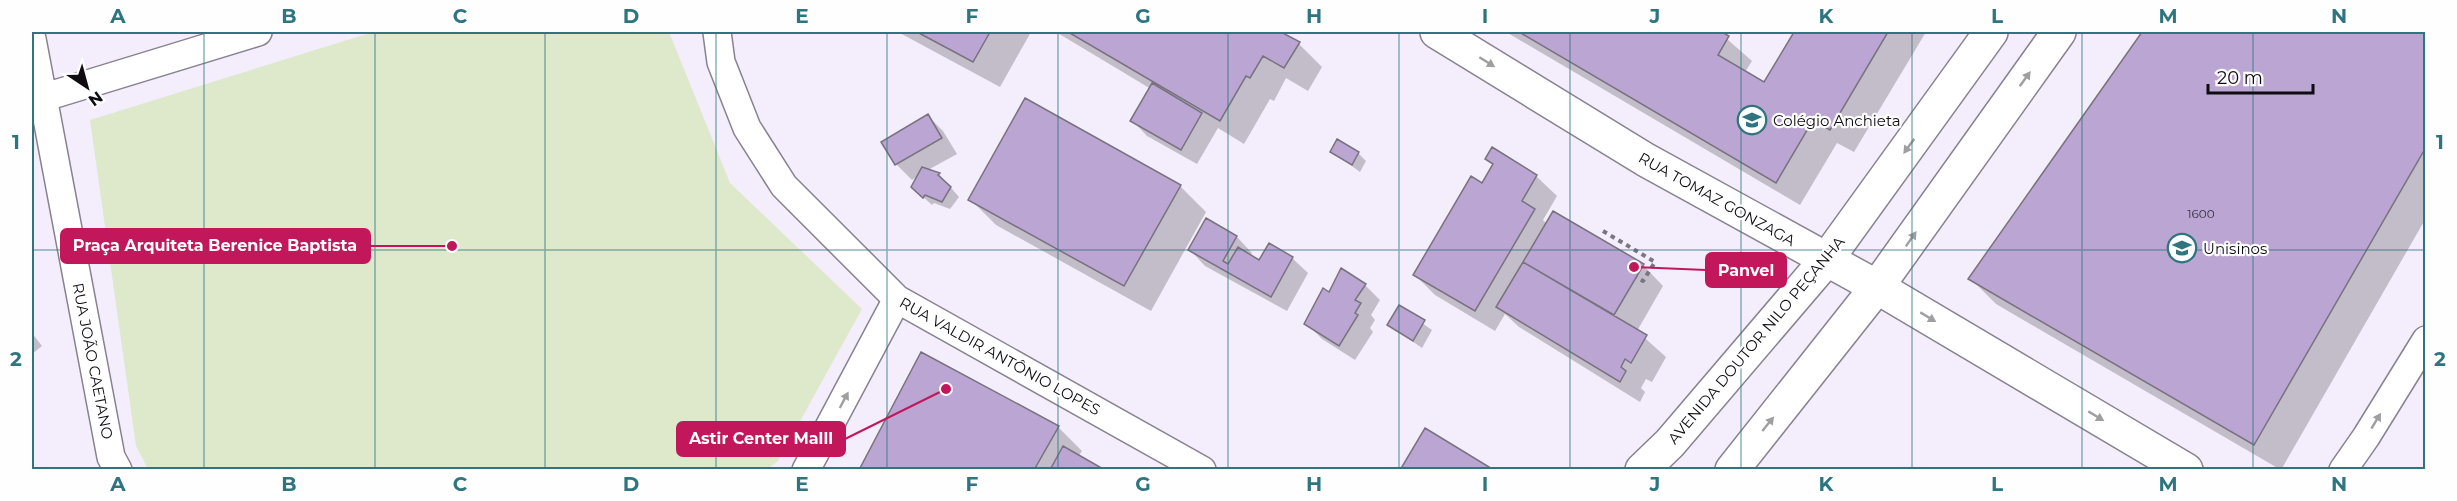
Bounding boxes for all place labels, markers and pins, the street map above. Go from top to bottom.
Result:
school or university icon: Colégio Anchieta [1736,104,1768,136]
place label: Colégio Anchieta [1773,111,1901,130]
callout: Praça Arquiteta Berenice Baptista [61,229,370,263]
school or university icon: Unisinos [2166,232,2198,264]
place label: Unisinos [2203,239,2267,258]
callout: Panvel [1706,253,1786,287]
callout: Astir Center Malll [677,422,845,456]

